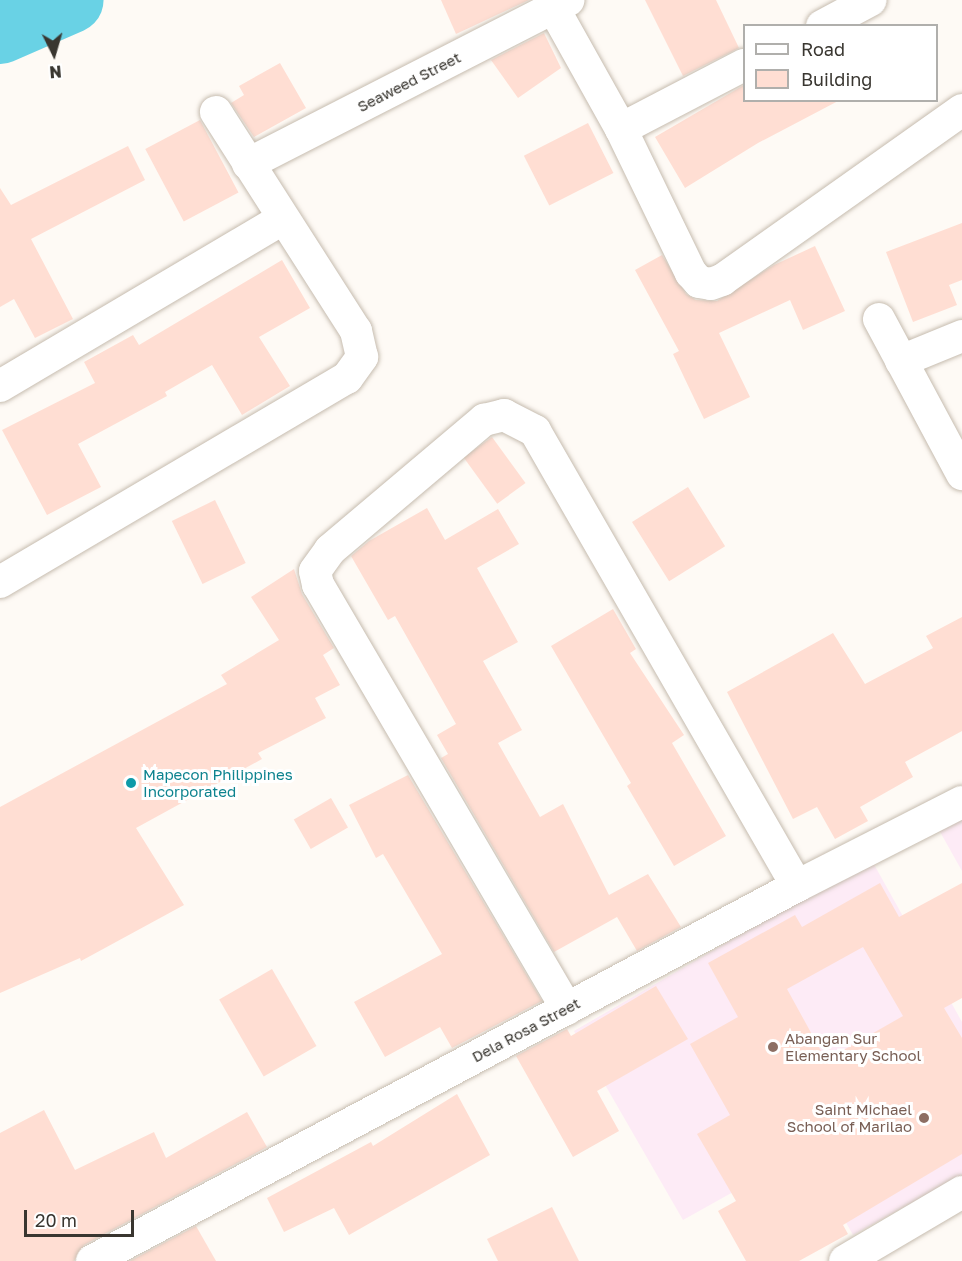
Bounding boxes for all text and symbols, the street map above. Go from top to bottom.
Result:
north arrow [24,24,84,84]
legend [743,24,938,102]
text: Road [801,38,845,60]
street label: Seaweed Street [354,48,464,116]
text: N [49,61,63,82]
text: Building [801,68,872,90]
place label: Mapecon Philippines Incorporated [143,765,293,800]
marker: Mapecon Philippines Incorporated [124,776,138,790]
street label: Dela Rosa Street [469,994,583,1066]
place label: Abangan Sur Elementary School [785,1029,921,1064]
marker: Abangan Sur Elementary School [766,1040,780,1054]
place label: Saint Michael School of Marilao [787,1100,912,1135]
marker: Saint Michael School of Marilao [917,1111,931,1125]
scale bar [27,1198,136,1236]
text: 20 m [35,1209,77,1231]

